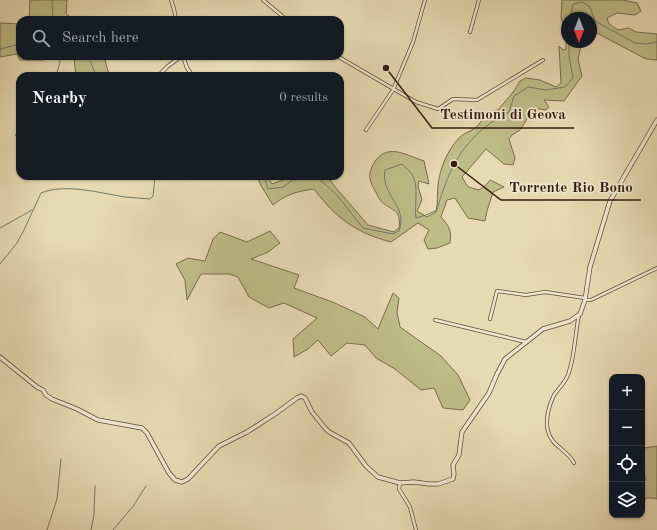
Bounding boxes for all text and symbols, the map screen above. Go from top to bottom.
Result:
north arrow [561,12,597,48]
search box [16,16,344,60]
icon: search [30,27,52,49]
text: Search here [62,31,139,46]
text: Nearby [32,90,87,107]
text: 0 results [279,91,328,104]
callout: Testimoni di Geova [432,101,574,128]
text: Testimoni di Geova [440,108,566,123]
callout: Torrente Rio Bono [501,173,641,200]
text: Torrente Rio Bono [509,181,633,196]
map controls [609,374,645,518]
button: + [609,374,645,410]
button: − [609,410,645,446]
button: locate [609,446,645,482]
button: layers [609,482,645,518]

